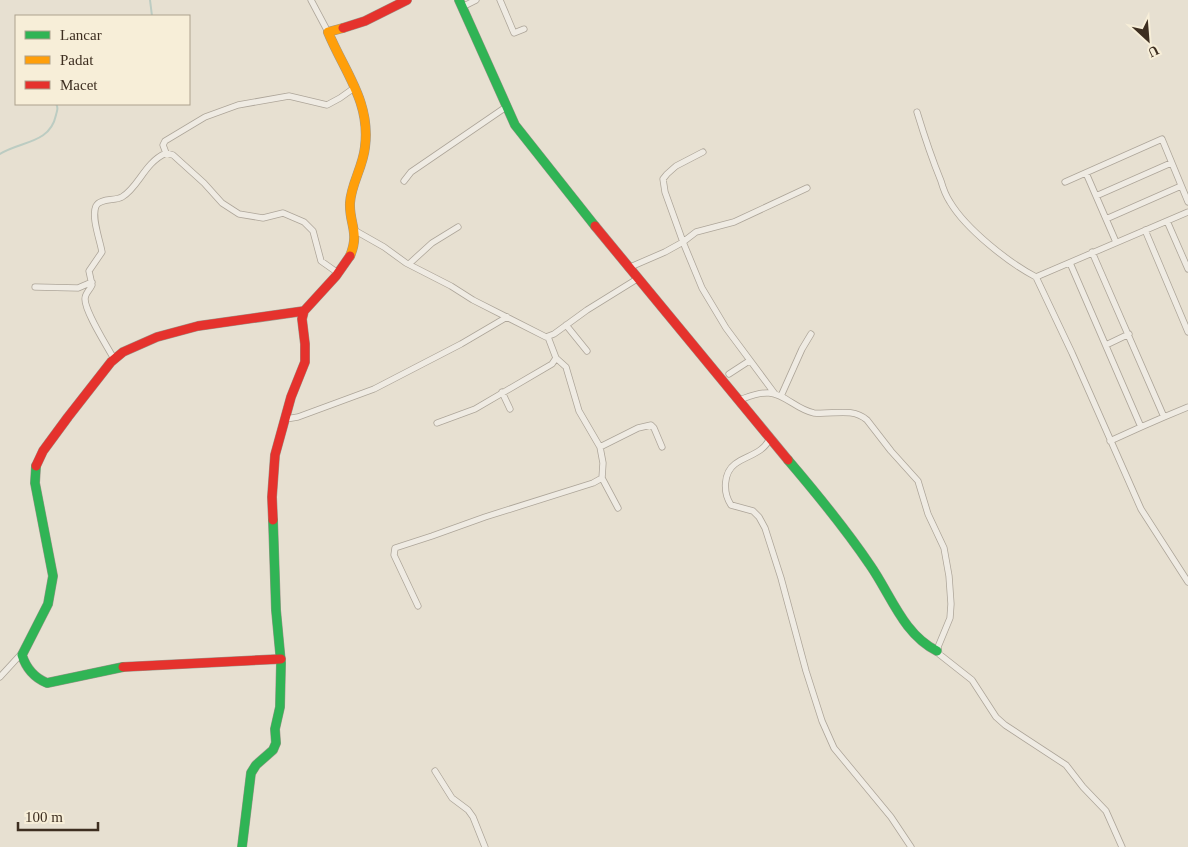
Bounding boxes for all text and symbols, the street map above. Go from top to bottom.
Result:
legend [15,15,190,105]
north arrow [1123,15,1173,65]
text: Lancar [60,27,102,43]
text: U [1146,42,1161,60]
text: Padat [60,52,94,68]
text: Macet [60,77,98,93]
scale bar [18,800,98,832]
text: 100 m [25,809,63,825]

